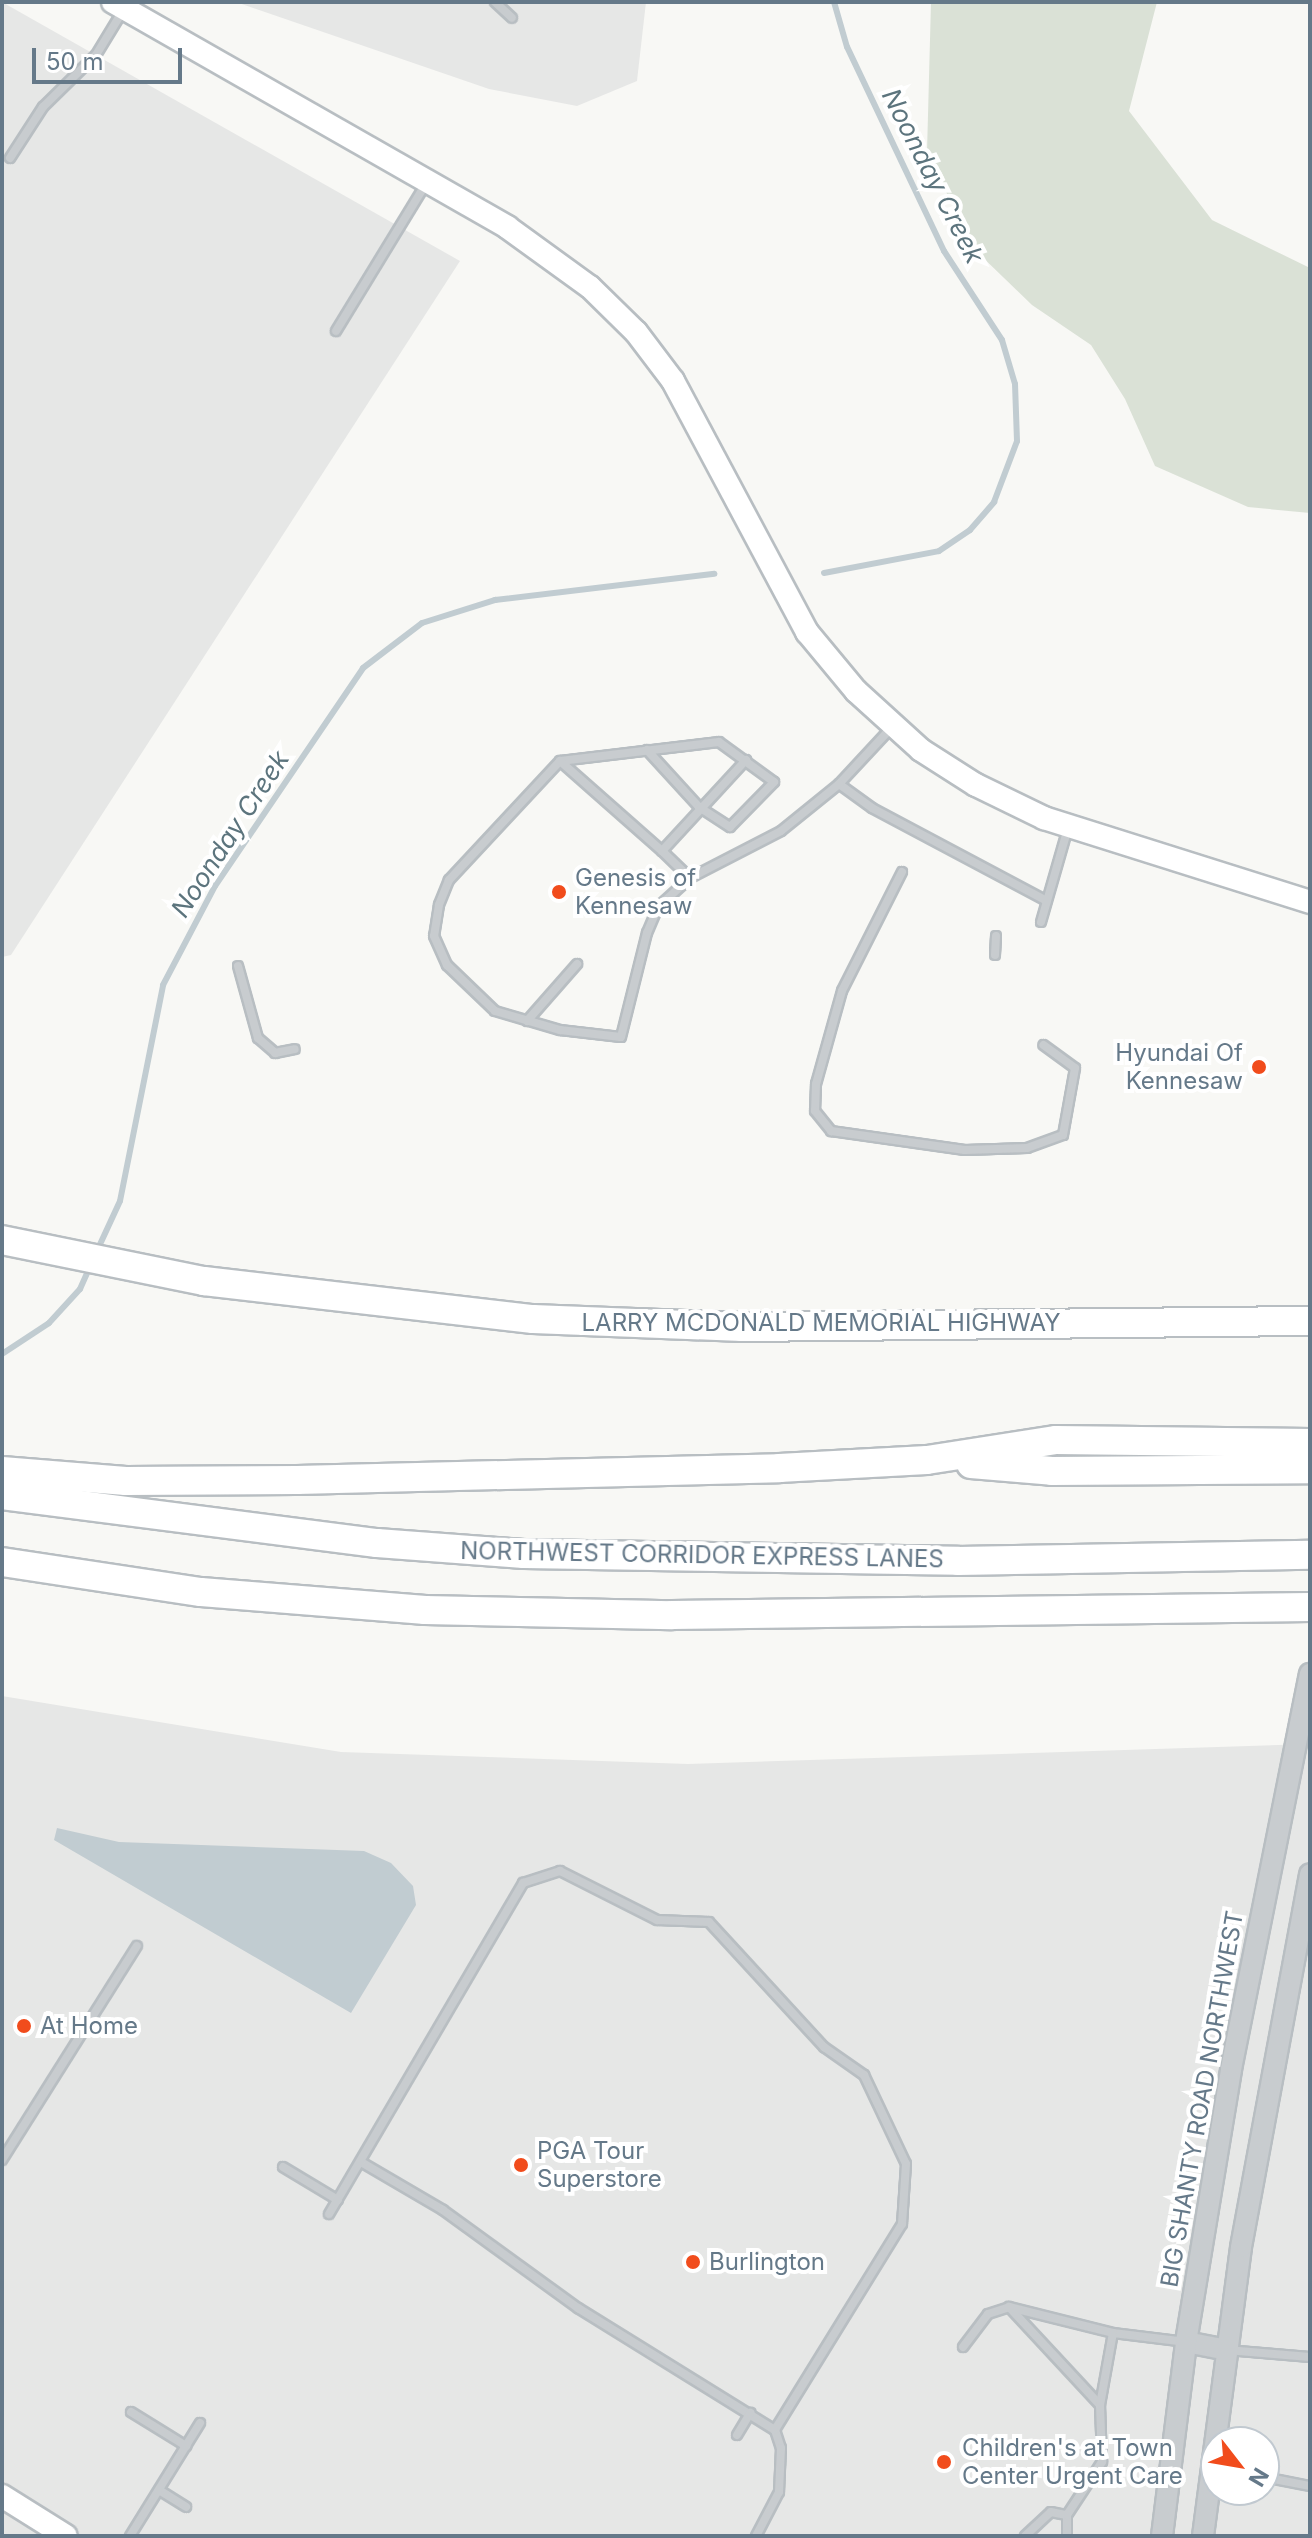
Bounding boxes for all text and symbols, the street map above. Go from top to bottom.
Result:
scale bar [36,32,186,82]
text: 50 m [46,47,104,76]
water label: Noonday Creek [875,83,991,269]
water label: Noonday Creek [165,745,295,923]
place label: Genesis of Kennesaw [575,864,696,920]
marker: Genesis of Kennesaw [550,883,568,901]
place label: Hyundai Of Kennesaw [1115,1039,1243,1095]
marker: Hyundai Of Kennesaw [1250,1058,1268,1076]
street label: LARRY MCDONALD MEMORIAL HIGHWAY [582,1309,1060,1337]
street label: NORTHWEST CORRIDOR EXPRESS LANES [460,1536,944,1574]
street label: BIG SHANTY ROAD NORTHWEST [1155,1909,1249,2289]
place label: At Home [40,2012,138,2040]
marker: At Home [15,2017,33,2035]
place label: PGA Tour Superstore [537,2137,662,2193]
marker: PGA Tour Superstore [512,2156,530,2174]
place label: Burlington [709,2248,825,2276]
marker: Burlington [684,2253,702,2271]
north arrow [1200,2426,1280,2506]
place label: Children's at Town Center Urgent Care [962,2434,1183,2490]
marker: Children's at Town Center Urgent Care [933,2451,955,2473]
text: N [1243,2463,1274,2491]

